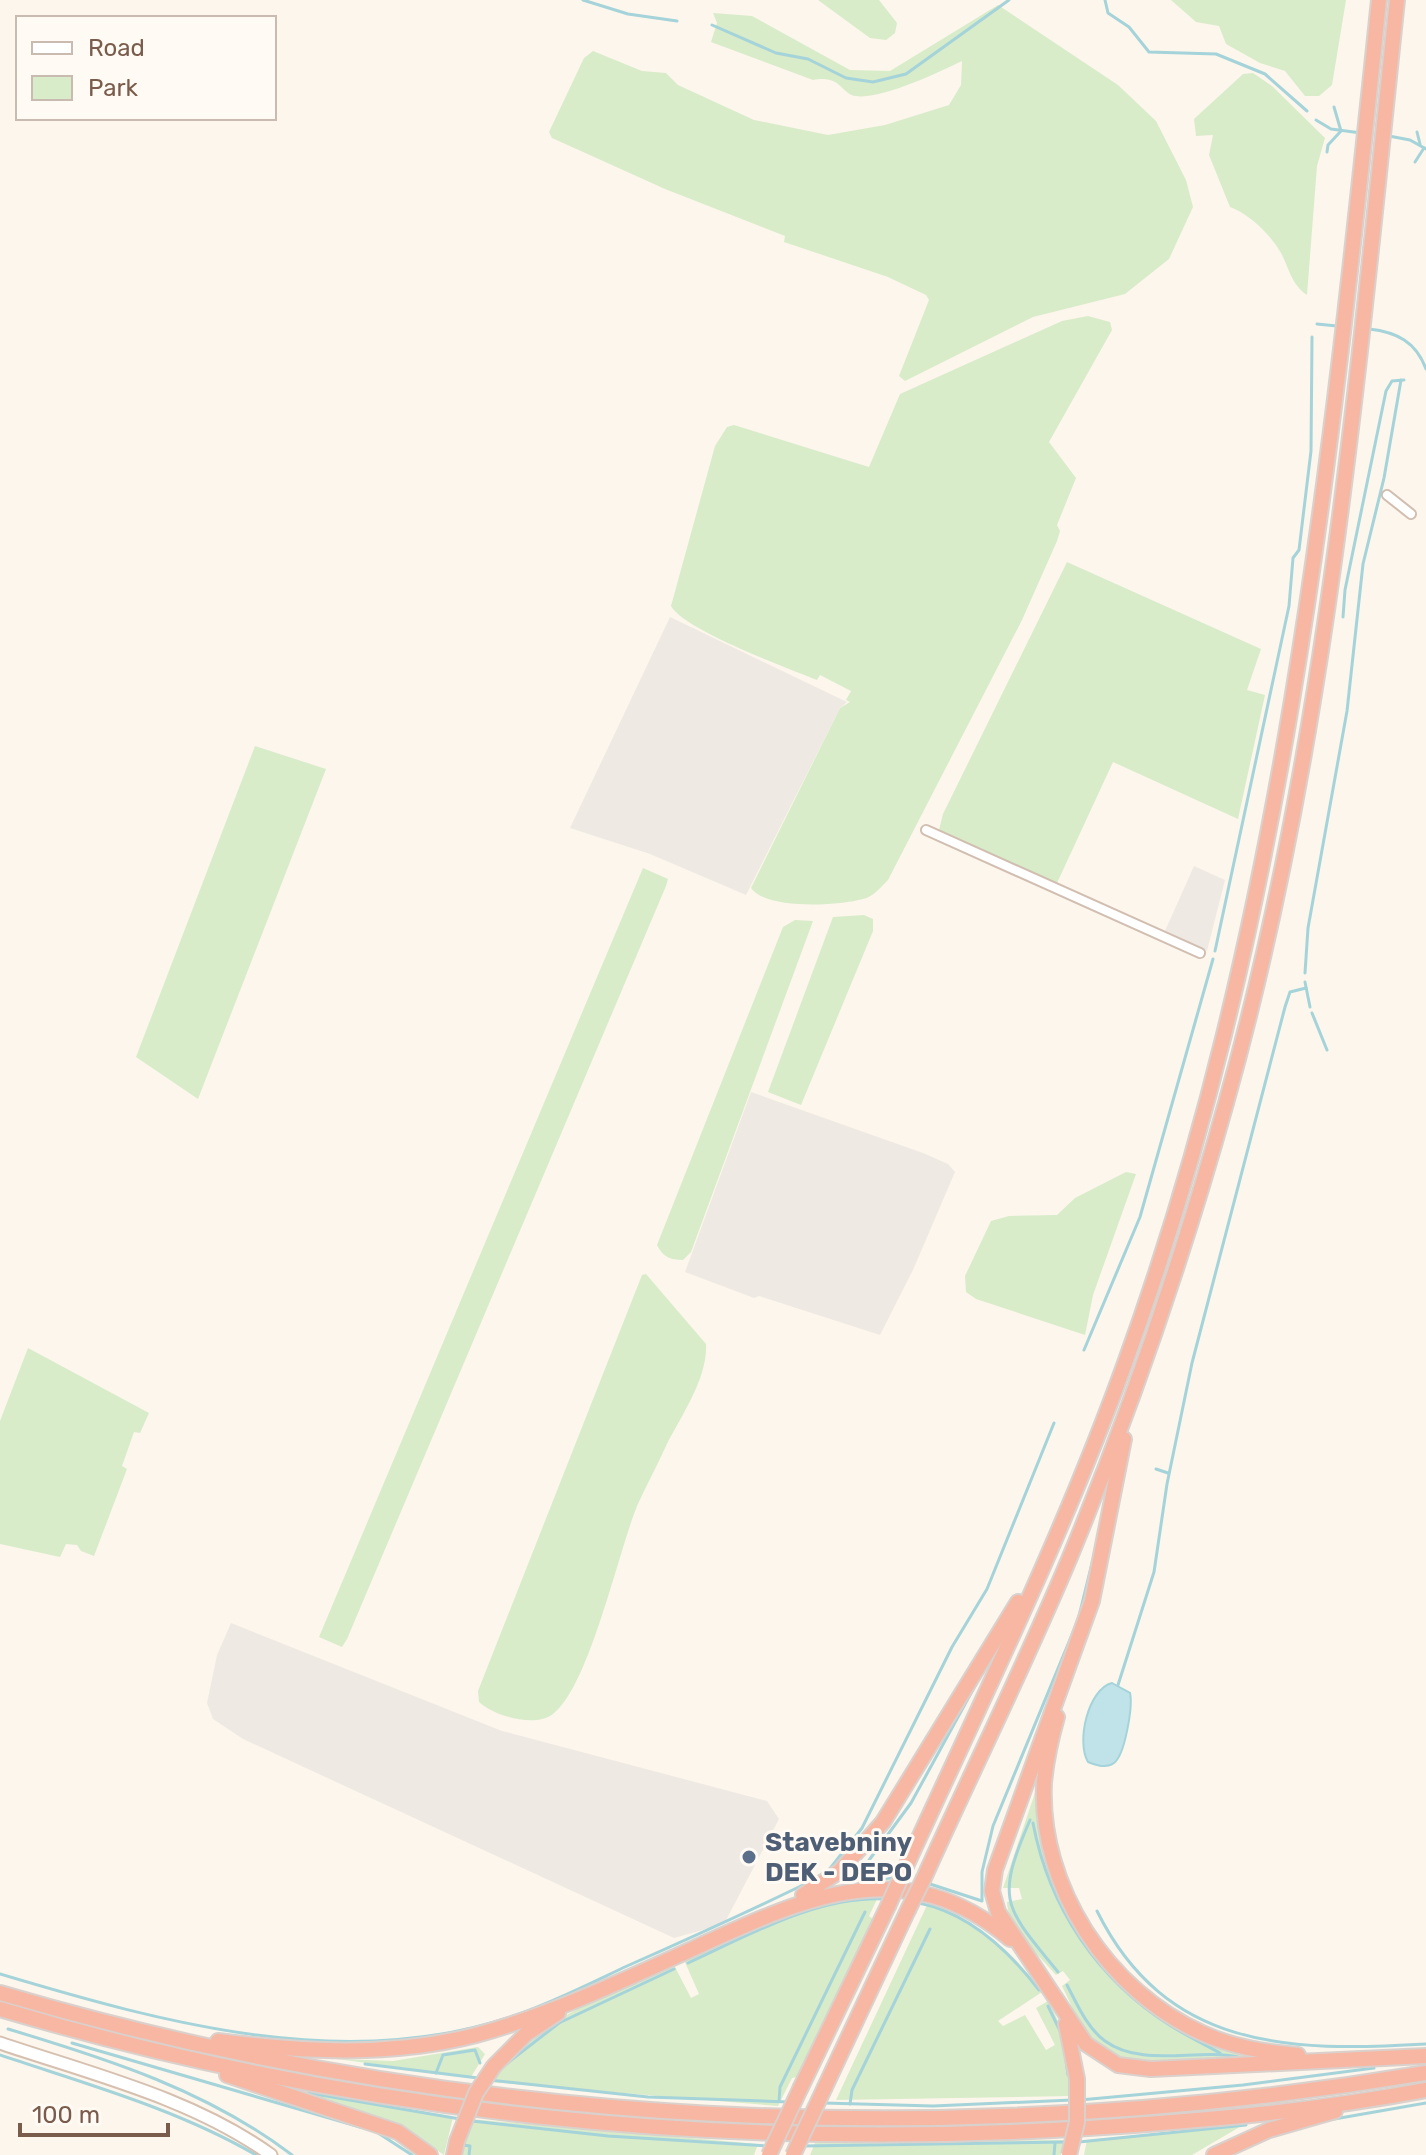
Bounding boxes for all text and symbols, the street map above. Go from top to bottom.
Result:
legend [16,16,276,120]
text: Road [88,34,145,62]
text: Park [88,74,139,102]
place label: Stavebniny DEK - DEPO [765,1827,913,1888]
marker: Stavebniny DEK - DEPO [740,1848,758,1866]
scale bar [20,2087,168,2137]
text: 100 m [32,2101,100,2129]

